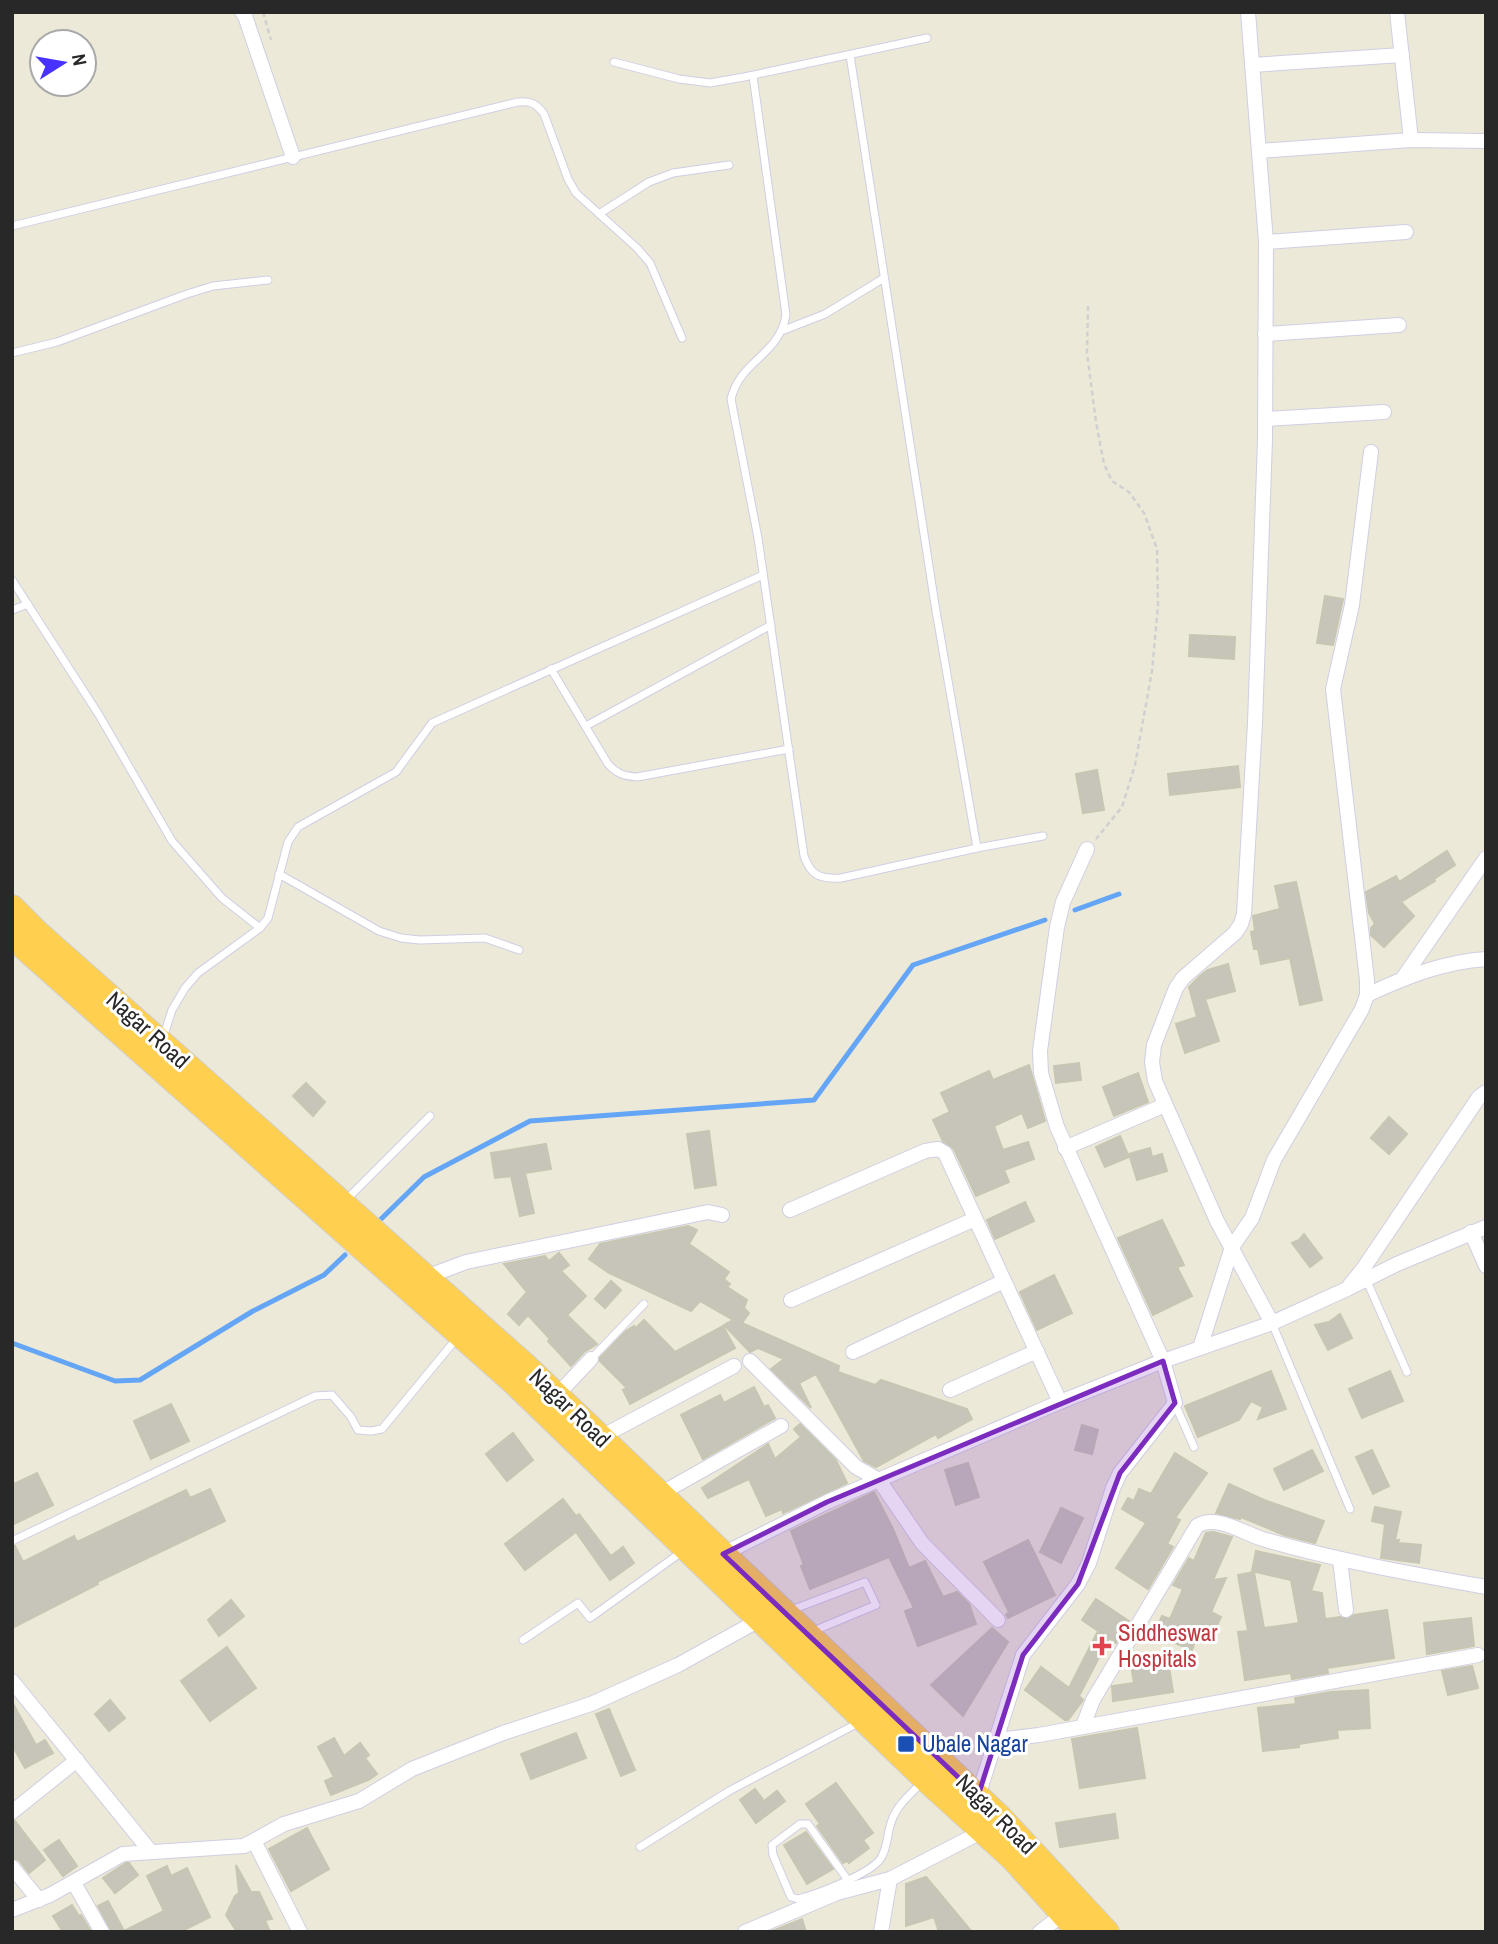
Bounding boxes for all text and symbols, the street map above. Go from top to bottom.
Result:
north arrow [28,28,98,98]
text: N [66,52,94,68]
street label: Nagar Road [100,984,196,1075]
street label: Nagar Road [523,1361,618,1454]
place label: Siddheswar Hospitals [1118,1617,1218,1674]
marker: Siddheswar Hospitals [1092,1636,1112,1656]
place label: Ubale Nagar [922,1728,1029,1759]
marker: Ubale Nagar [896,1734,916,1754]
street label: Nagar Road [949,1767,1043,1861]

